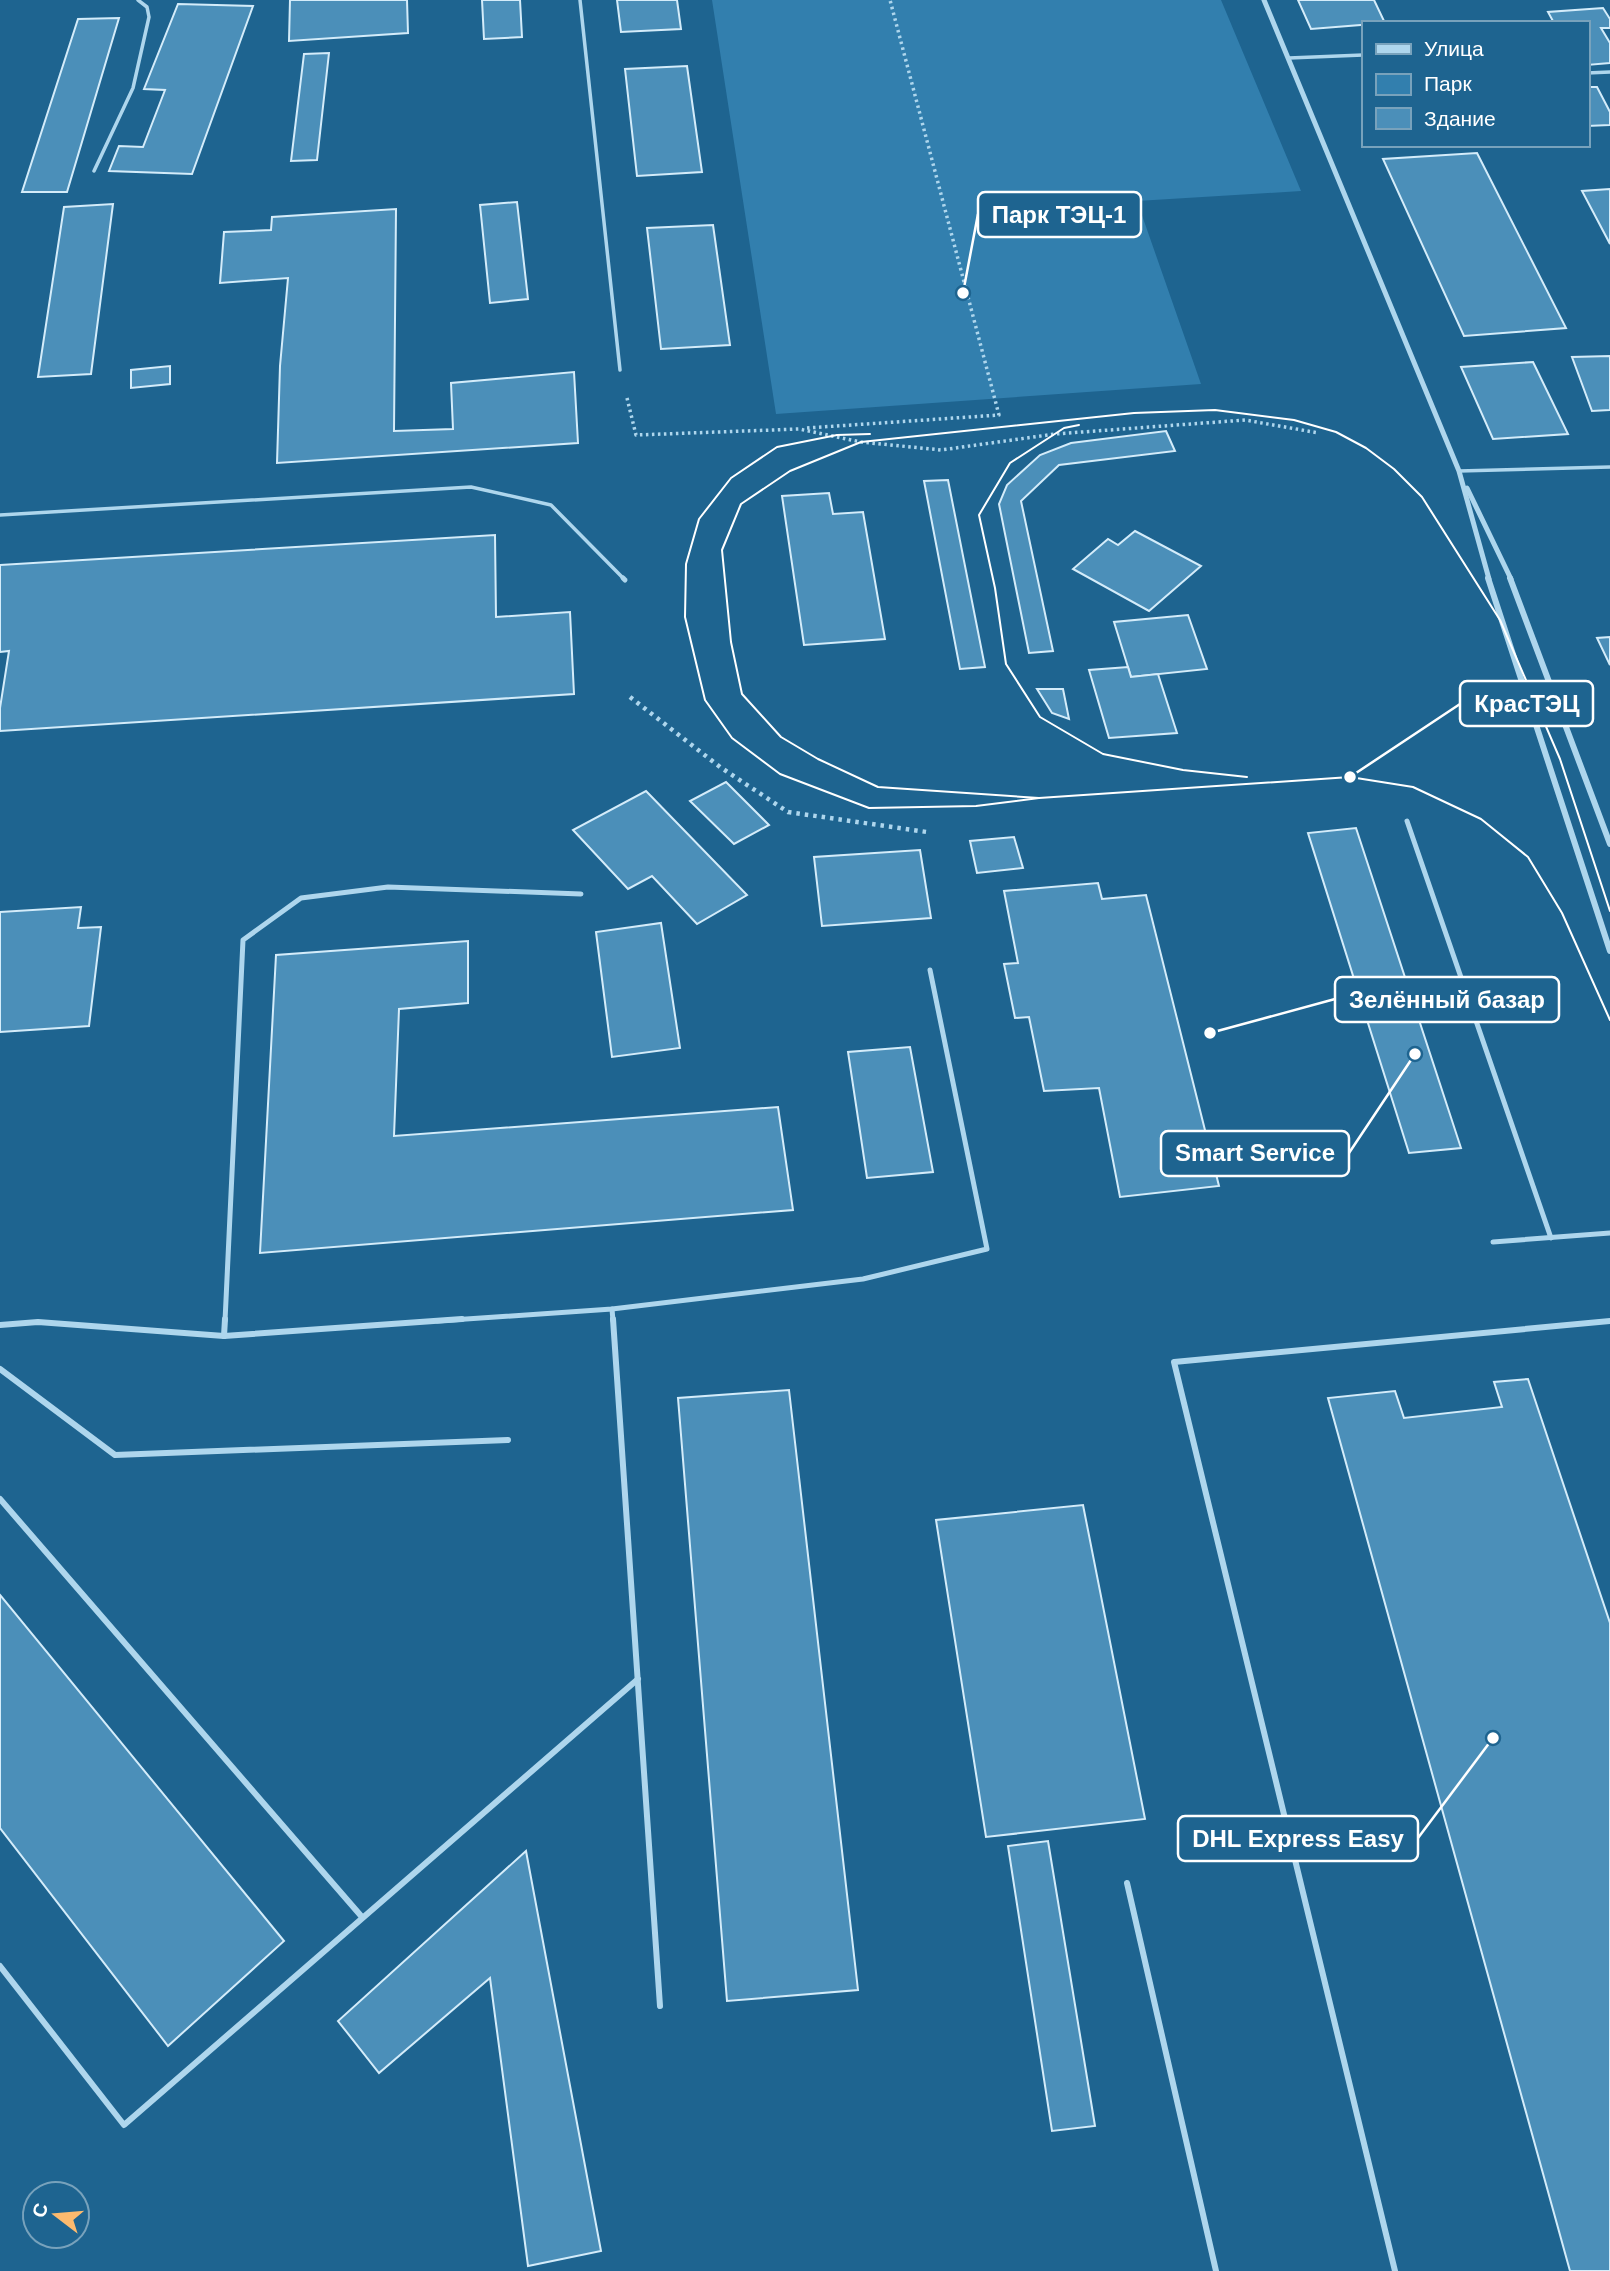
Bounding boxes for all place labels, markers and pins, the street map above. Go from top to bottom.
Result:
callout: Парк ТЭЦ-1 [978,192,1141,237]
callout: КрасТЭЦ [1460,681,1593,726]
callout: Зелённый базар [1335,977,1559,1022]
callout: Smart Service [1161,1131,1349,1176]
callout: DHL Express Easy [1178,1816,1418,1861]

